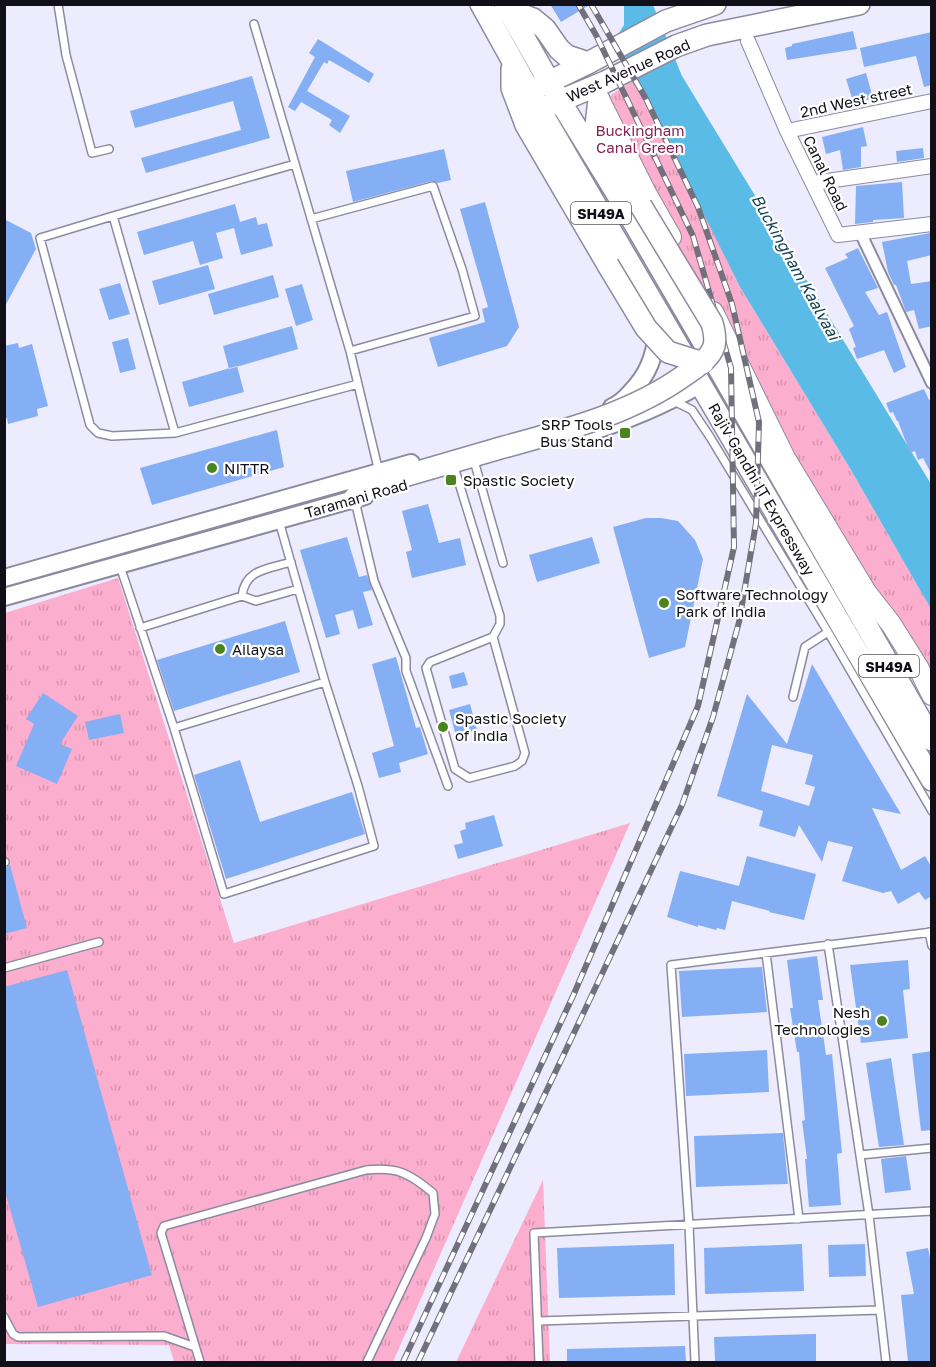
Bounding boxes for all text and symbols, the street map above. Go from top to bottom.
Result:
street label: West Avenue Road [563,35,693,105]
street label: 2nd West street [798,79,914,121]
park label: Buckingham Canal Green [595,121,685,156]
street label: Canal Road [800,132,852,214]
water label: Buckingham Kaalvaai [748,191,845,345]
road number: SH49A [571,202,631,224]
street label: Rajiv Gandhi IT Expressway [705,399,819,579]
place label: SRP Tools Bus Stand [540,415,613,450]
marker: SRP Tools Bus Stand [618,426,632,440]
place label: NITTR [224,459,270,477]
marker: NITTR [205,461,219,475]
place label: Spastic Society [463,471,575,489]
marker: Spastic Society [444,473,458,487]
street label: Taramani Road [303,475,409,521]
place label: Software Technology Park of India [676,585,829,620]
marker: Software Technology Park of India [657,596,671,610]
place label: Ailaysa [232,640,284,658]
marker: Ailaysa [213,642,227,656]
road number: SH49A [859,655,919,677]
place label: Spastic Society of india [455,709,567,744]
marker: Spastic Society of india [436,720,450,734]
place label: Nesh Technologies [774,1003,870,1038]
marker: Nesh Technologies [875,1014,889,1028]

